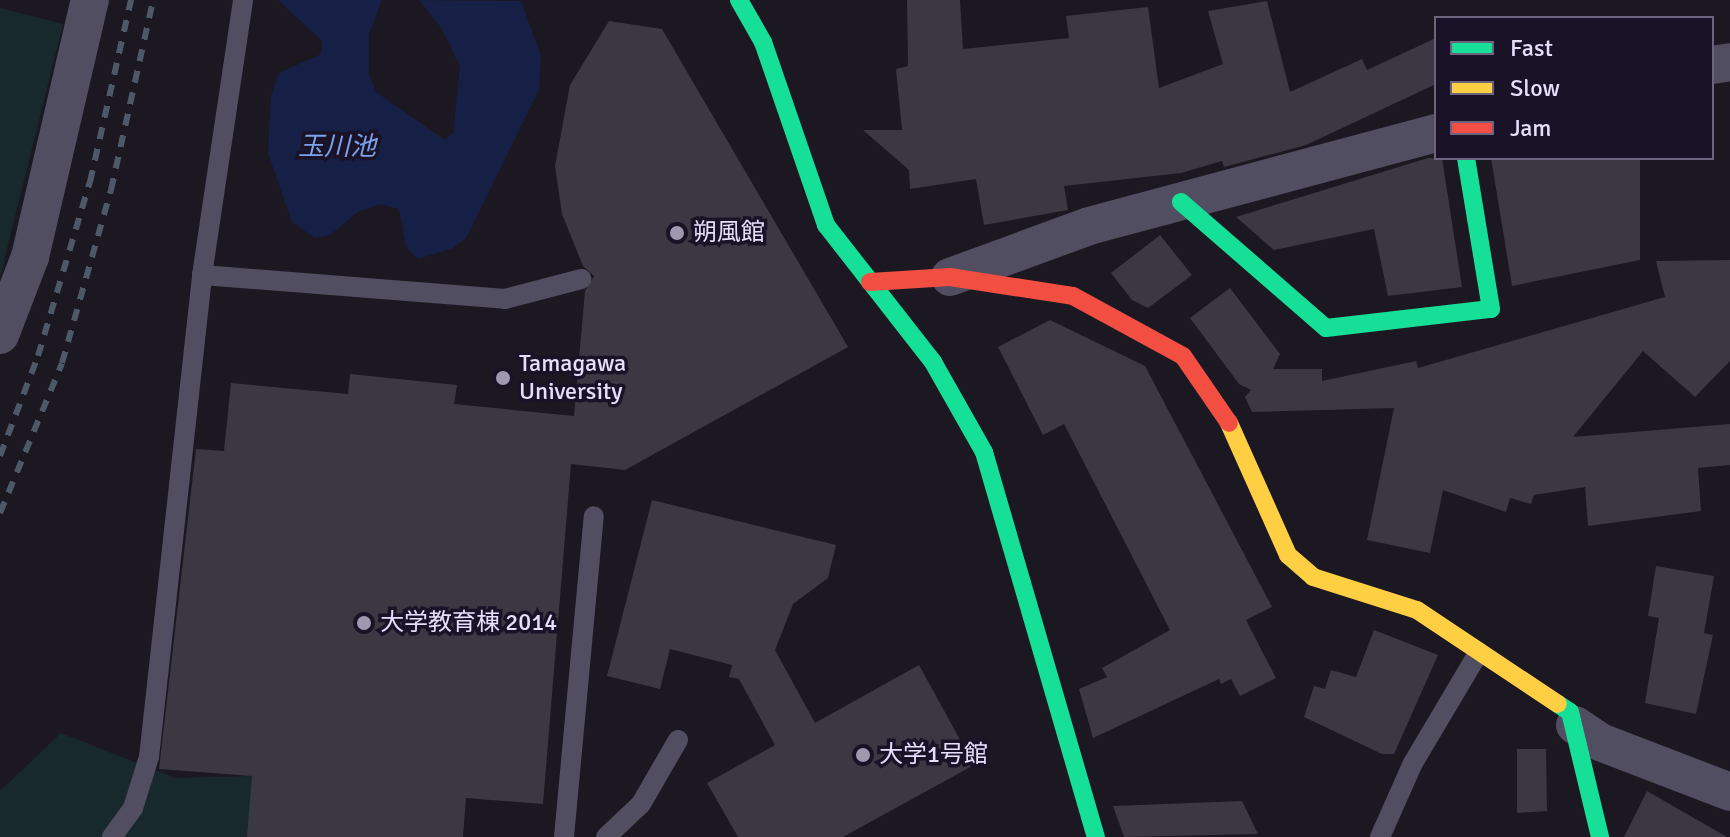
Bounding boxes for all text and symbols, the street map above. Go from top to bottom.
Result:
legend [1434,16,1714,160]
text: Fast [1510,33,1553,63]
text: Slow [1510,73,1560,103]
text: Jam [1510,113,1551,143]
water label: 玉川池 [298,132,376,164]
place label: 朔風館 [693,219,765,247]
marker: 朔風館 [668,224,686,242]
place label: Tamagawa University [519,350,626,406]
marker: Tamagawa University [494,369,512,387]
place label: 大学教育棟 2014 [380,609,557,637]
marker: 大学教育棟 2014 [355,614,373,632]
place label: 大学1号館 [879,741,988,769]
marker: 大学1号館 [854,746,872,764]

